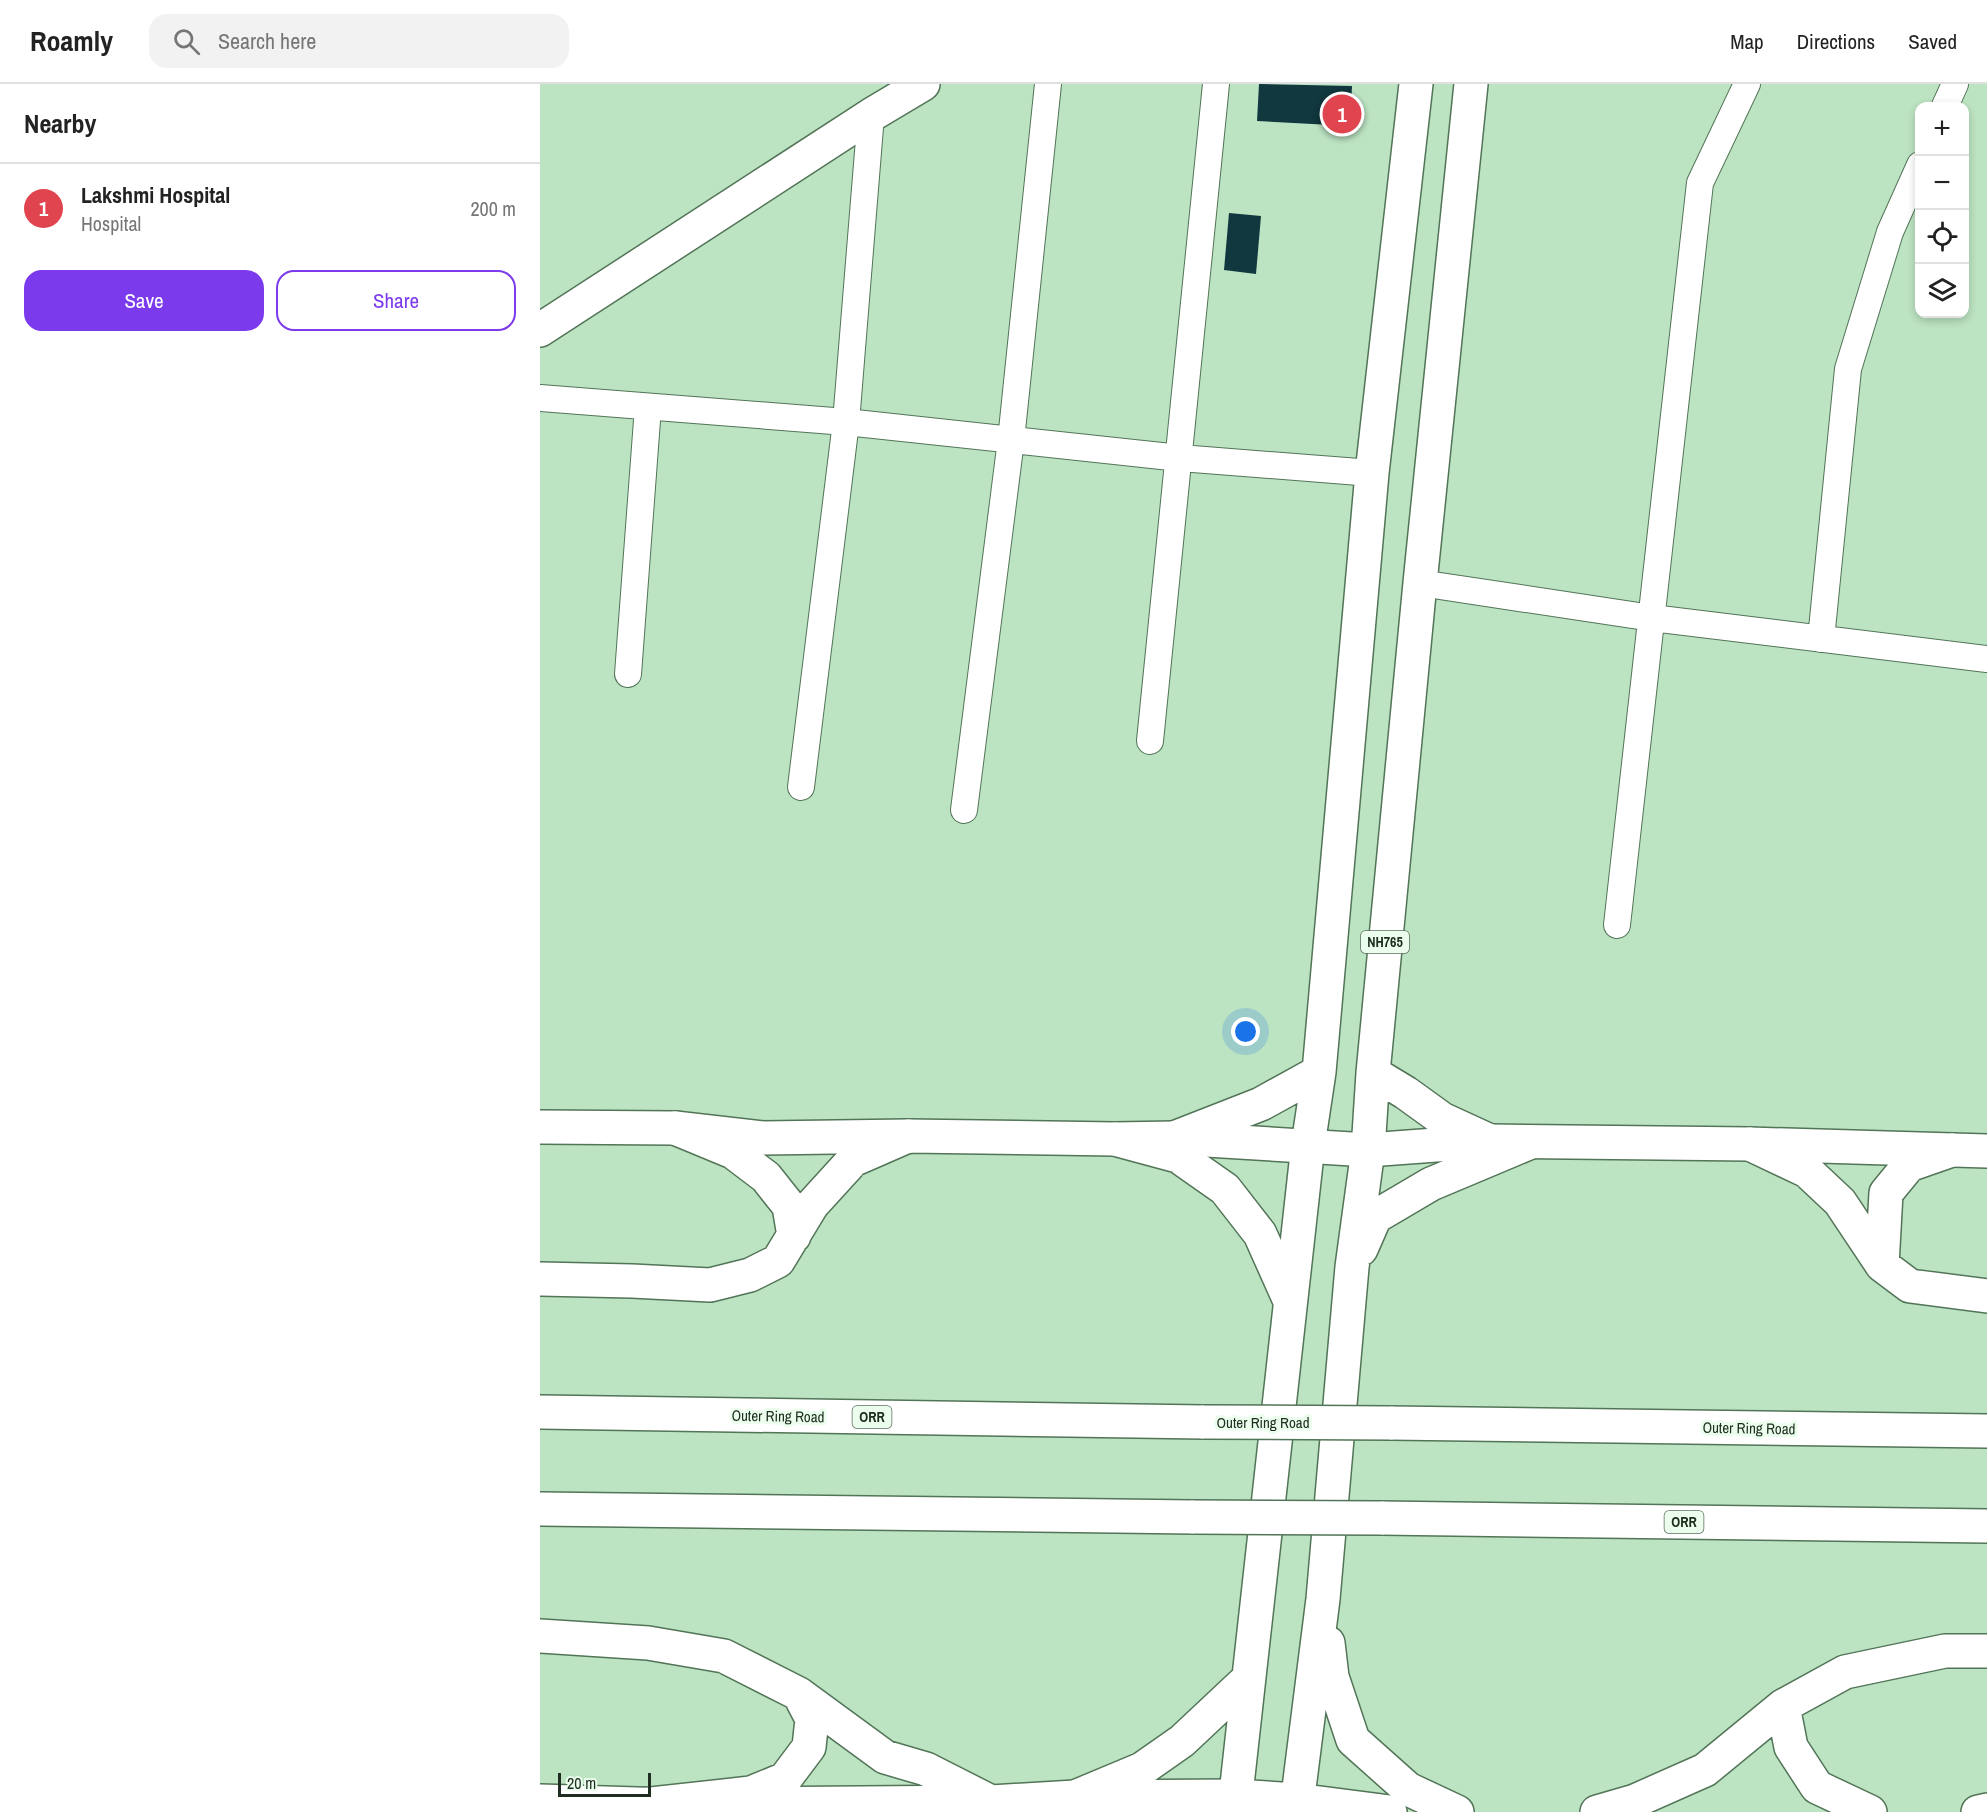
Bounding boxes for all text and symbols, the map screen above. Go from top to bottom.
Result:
search box [149,14,569,68]
text: Roamly [30,22,113,60]
icon: search [170,25,203,58]
text: Search here [218,26,316,56]
text: Map [1730,27,1764,56]
text: Directions [1797,27,1875,56]
text: Saved [1908,27,1957,56]
pin: 1 [1322,92,1362,136]
map controls [1915,102,1969,318]
button: + [1915,102,1969,156]
text: Nearby [24,106,96,141]
button: − [1915,156,1969,210]
text: Lakshmi Hospital [81,180,230,210]
text: 1 [39,195,48,222]
text: 200 m [470,195,516,222]
text: Hospital [81,210,141,237]
button: locate [1915,210,1969,264]
button: layers [1915,264,1969,318]
button: Save [24,270,264,331]
button: Share [276,270,516,331]
road number: NH765 [1361,931,1409,953]
your location [1231,1017,1260,1046]
street label: Outer Ring Road [731,1405,825,1427]
road number: ORR [852,1406,892,1428]
street label: Outer Ring Road [1217,1412,1310,1433]
street label: Outer Ring Road [1702,1417,1796,1439]
road number: ORR [1664,1511,1704,1533]
scale bar [558,1770,651,1798]
text: 20 m [567,1772,596,1794]

